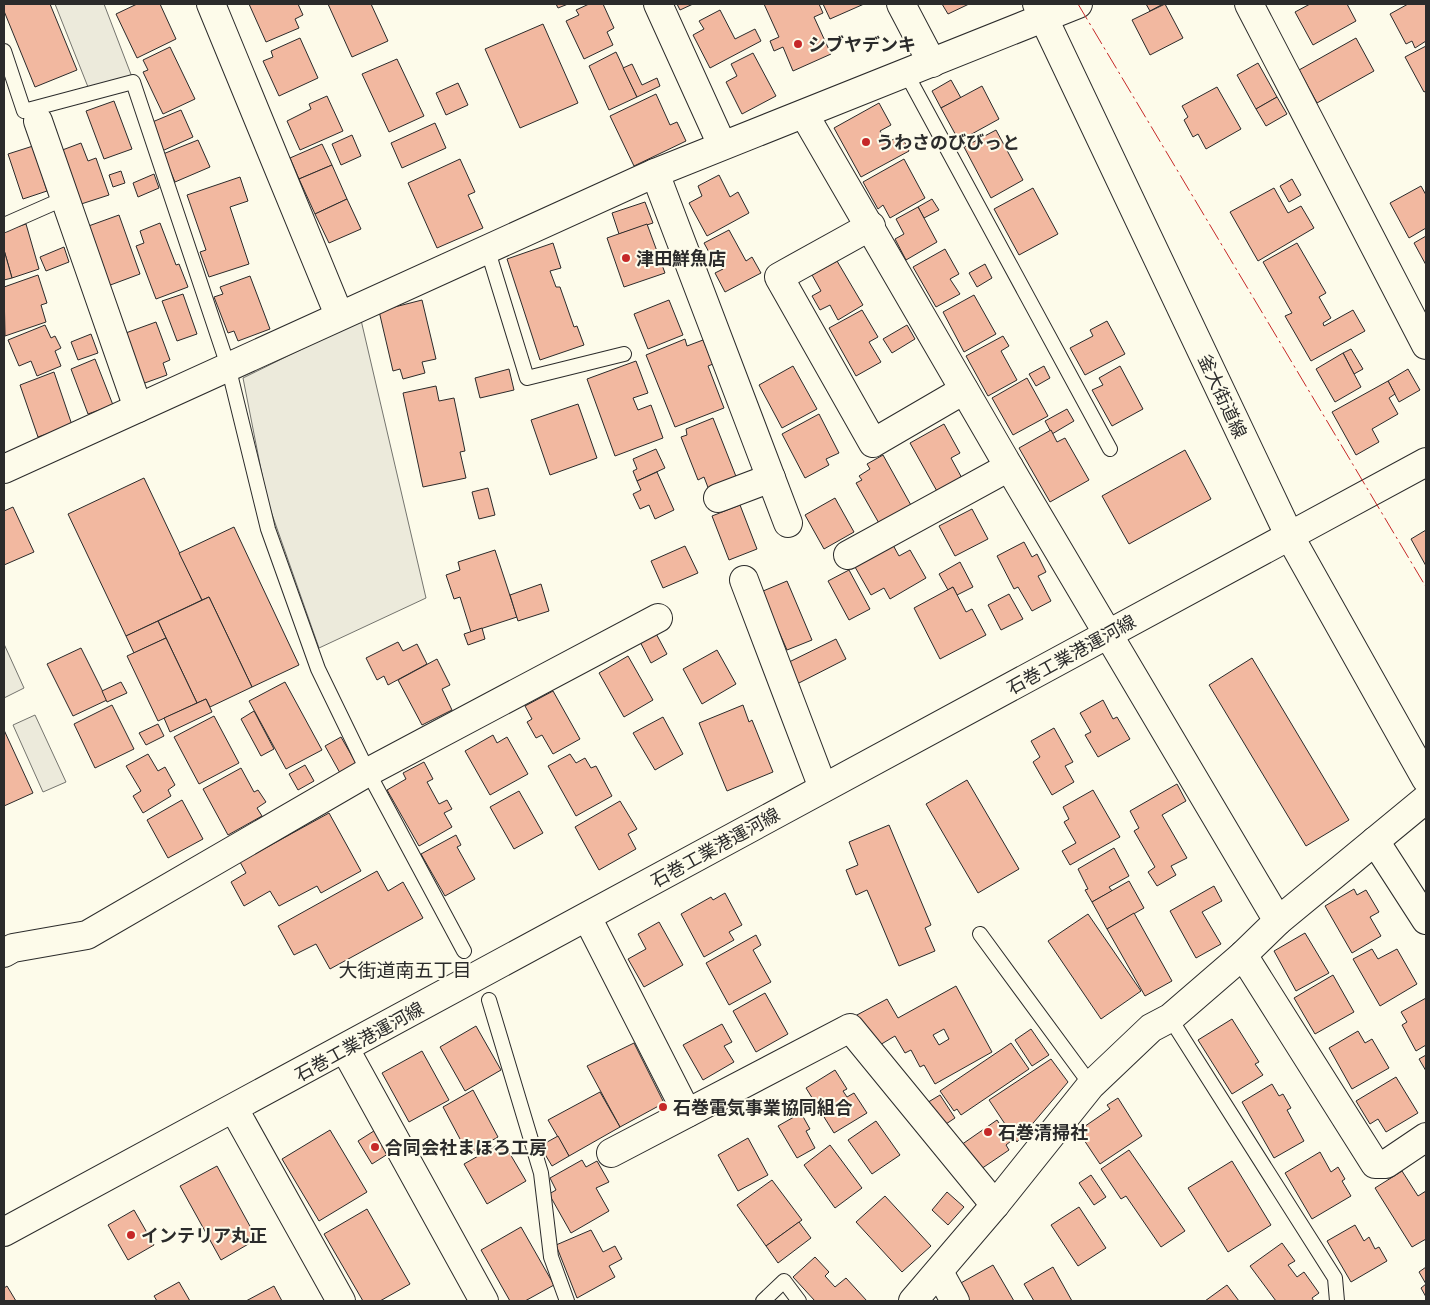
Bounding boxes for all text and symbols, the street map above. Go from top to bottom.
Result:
place label: シブヤデンキ [808,33,916,55]
marker: シブヤデンキ [792,38,804,50]
place label: うわさのびびっと [876,131,1020,153]
marker: うわさのびびっと [860,136,872,148]
place label: 津田鮮魚店 [636,247,726,269]
marker: 津田鮮魚店 [620,252,632,264]
street label: 釜大街道線 [1194,351,1252,441]
street label: 石巻工業港運河線 [1003,609,1139,699]
street label: 石巻工業港運河線 [647,802,783,892]
district label: 大街道南五丁目 [338,958,472,981]
street label: 石巻工業港運河線 [291,996,427,1086]
place label: 石巻電気事業協同組合 [673,1096,853,1118]
marker: 石巻電気事業協同組合 [657,1101,669,1113]
place label: 石巻清掃社 [998,1121,1088,1143]
marker: 石巻清掃社 [982,1126,994,1138]
place label: 合同会社まほろ工房 [385,1136,547,1158]
marker: 合同会社まほろ工房 [369,1141,381,1153]
place label: インテリア丸正 [141,1224,267,1246]
marker: インテリア丸正 [125,1229,137,1241]

